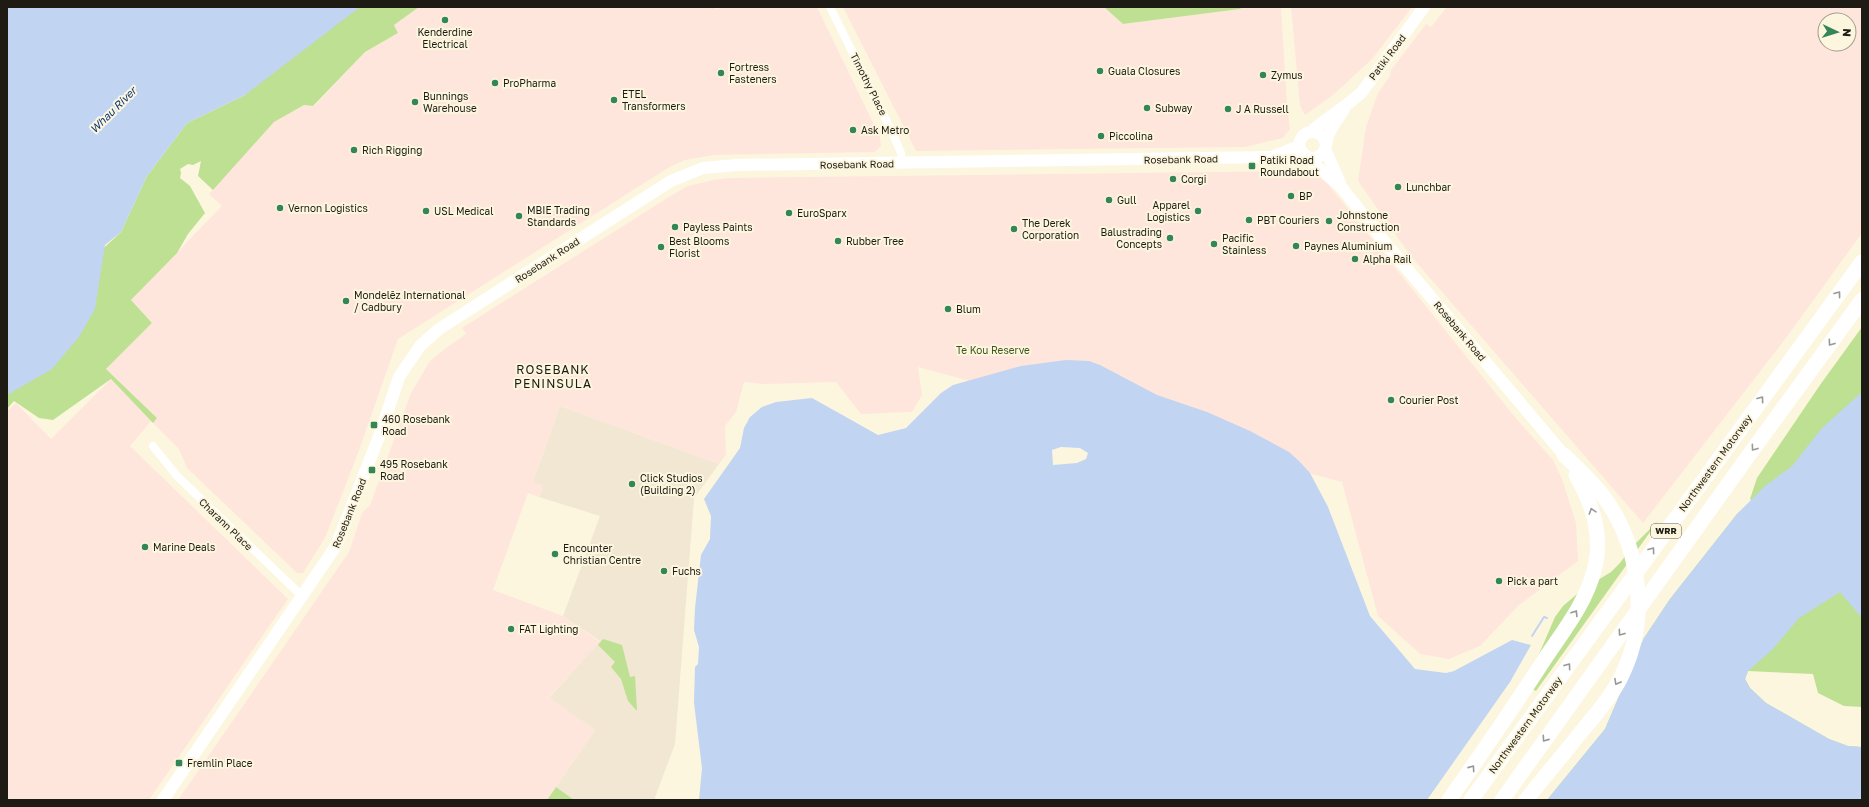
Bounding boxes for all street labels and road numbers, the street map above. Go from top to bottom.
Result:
street label: Patiki Road [1366,32,1408,82]
street label: Timothy Place [848,51,890,117]
street label: Rosebank Road [1144,152,1218,166]
street label: Rosebank Road [820,157,894,171]
street label: Rosebank Road [513,235,581,285]
street label: Rosebank Road [1431,299,1489,363]
street label: Northwestern Motorway [1676,412,1754,514]
street label: Rosebank Road [330,476,368,550]
street label: Charann Place [197,496,255,553]
road number: WRR [1651,524,1681,538]
street label: Northwestern Motorway [1486,674,1564,776]

